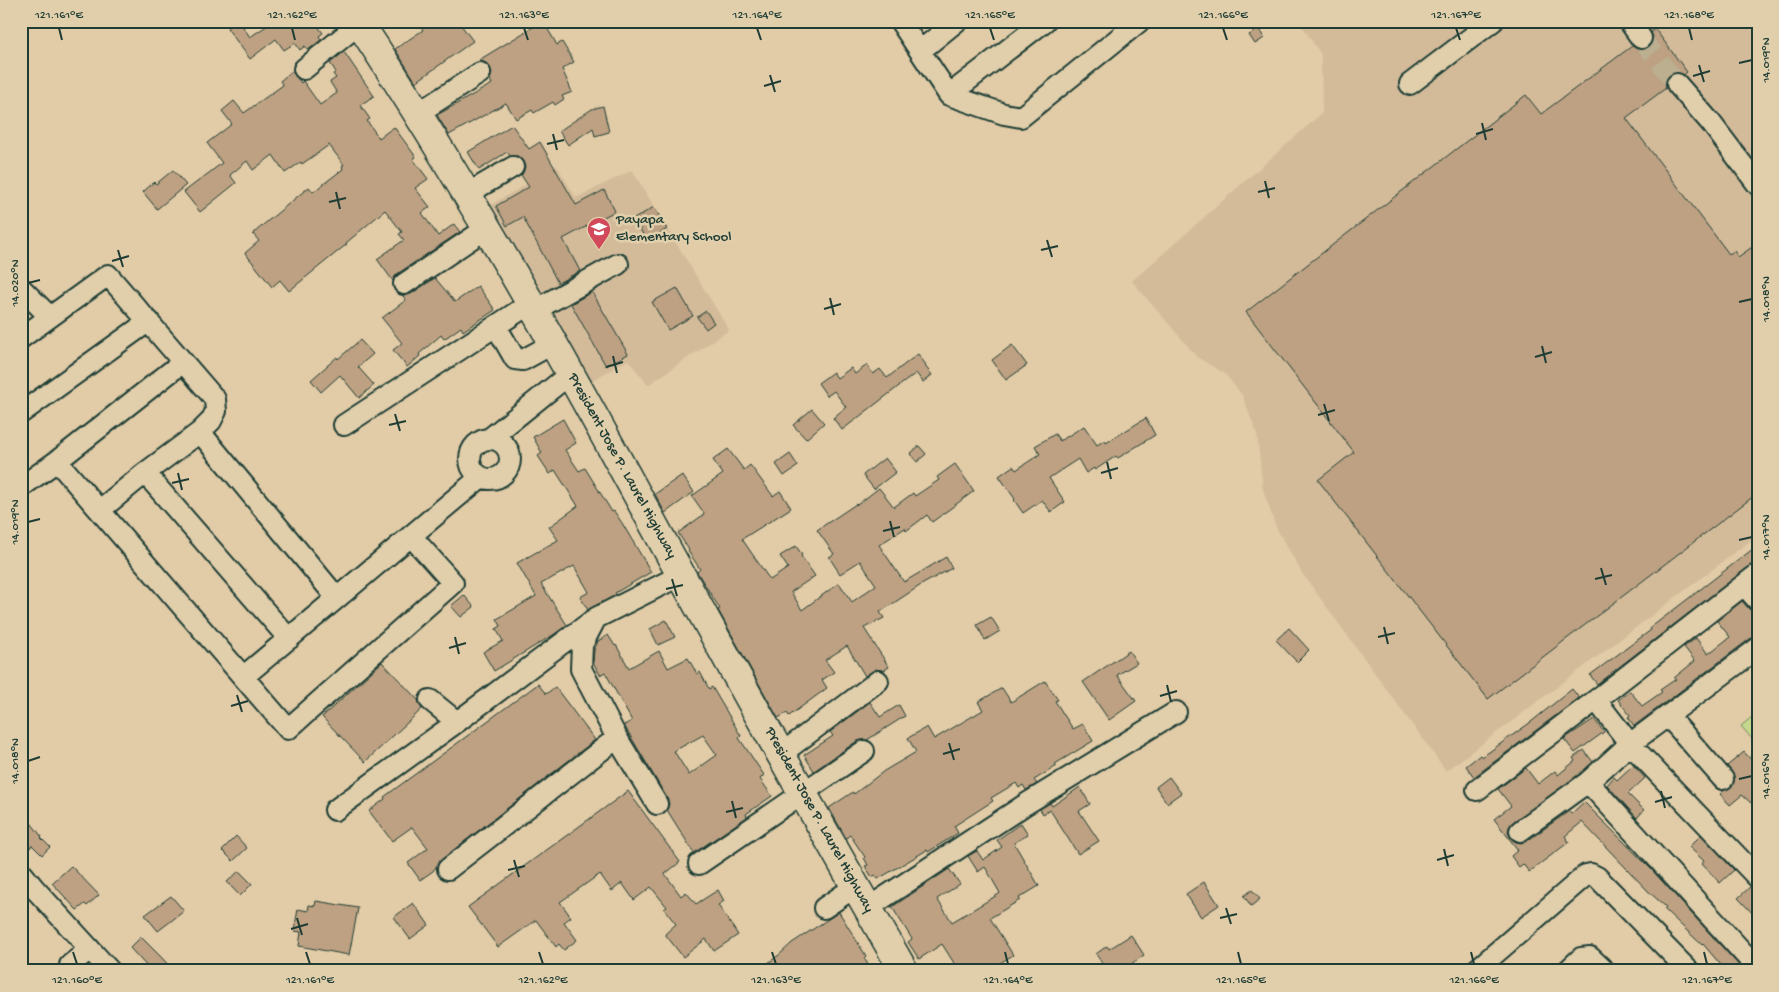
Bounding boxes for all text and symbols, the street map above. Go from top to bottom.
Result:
text: 121.161°E [34,9,84,23]
text: 121.162°E [266,9,317,23]
text: 121.163°E [498,9,549,23]
text: 121.164°E [732,9,782,23]
text: 121.165°E [964,9,1015,23]
text: 121.166°E [1197,9,1248,23]
text: 121.167°E [1430,9,1481,23]
text: 121.168°E [1663,9,1714,23]
text: 14.019°N [1760,37,1774,84]
place label: Payapa Elementary School [615,211,732,246]
school or university icon: Payapa Elementary School [586,216,612,250]
text: 14.020°N [9,259,23,308]
text: 14.018°N [1760,276,1774,323]
street label: President Jose P. Laurel Highway [563,369,681,562]
text: 14.019°N [9,499,23,546]
text: 14.017°N [1760,514,1774,561]
street label: President Jose P. Laurel Highway [760,723,878,916]
text: 14.018°N [9,738,23,785]
text: 14.016°N [1760,753,1774,800]
text: 121.160°E [51,974,103,988]
text: 121.161°E [285,974,335,988]
text: 121.162°E [517,974,568,988]
text: 121.163°E [750,974,801,988]
text: 121.164°E [983,974,1033,988]
text: 121.165°E [1215,974,1266,988]
text: 121.166°E [1448,974,1499,988]
text: 121.167°E [1681,974,1732,988]

